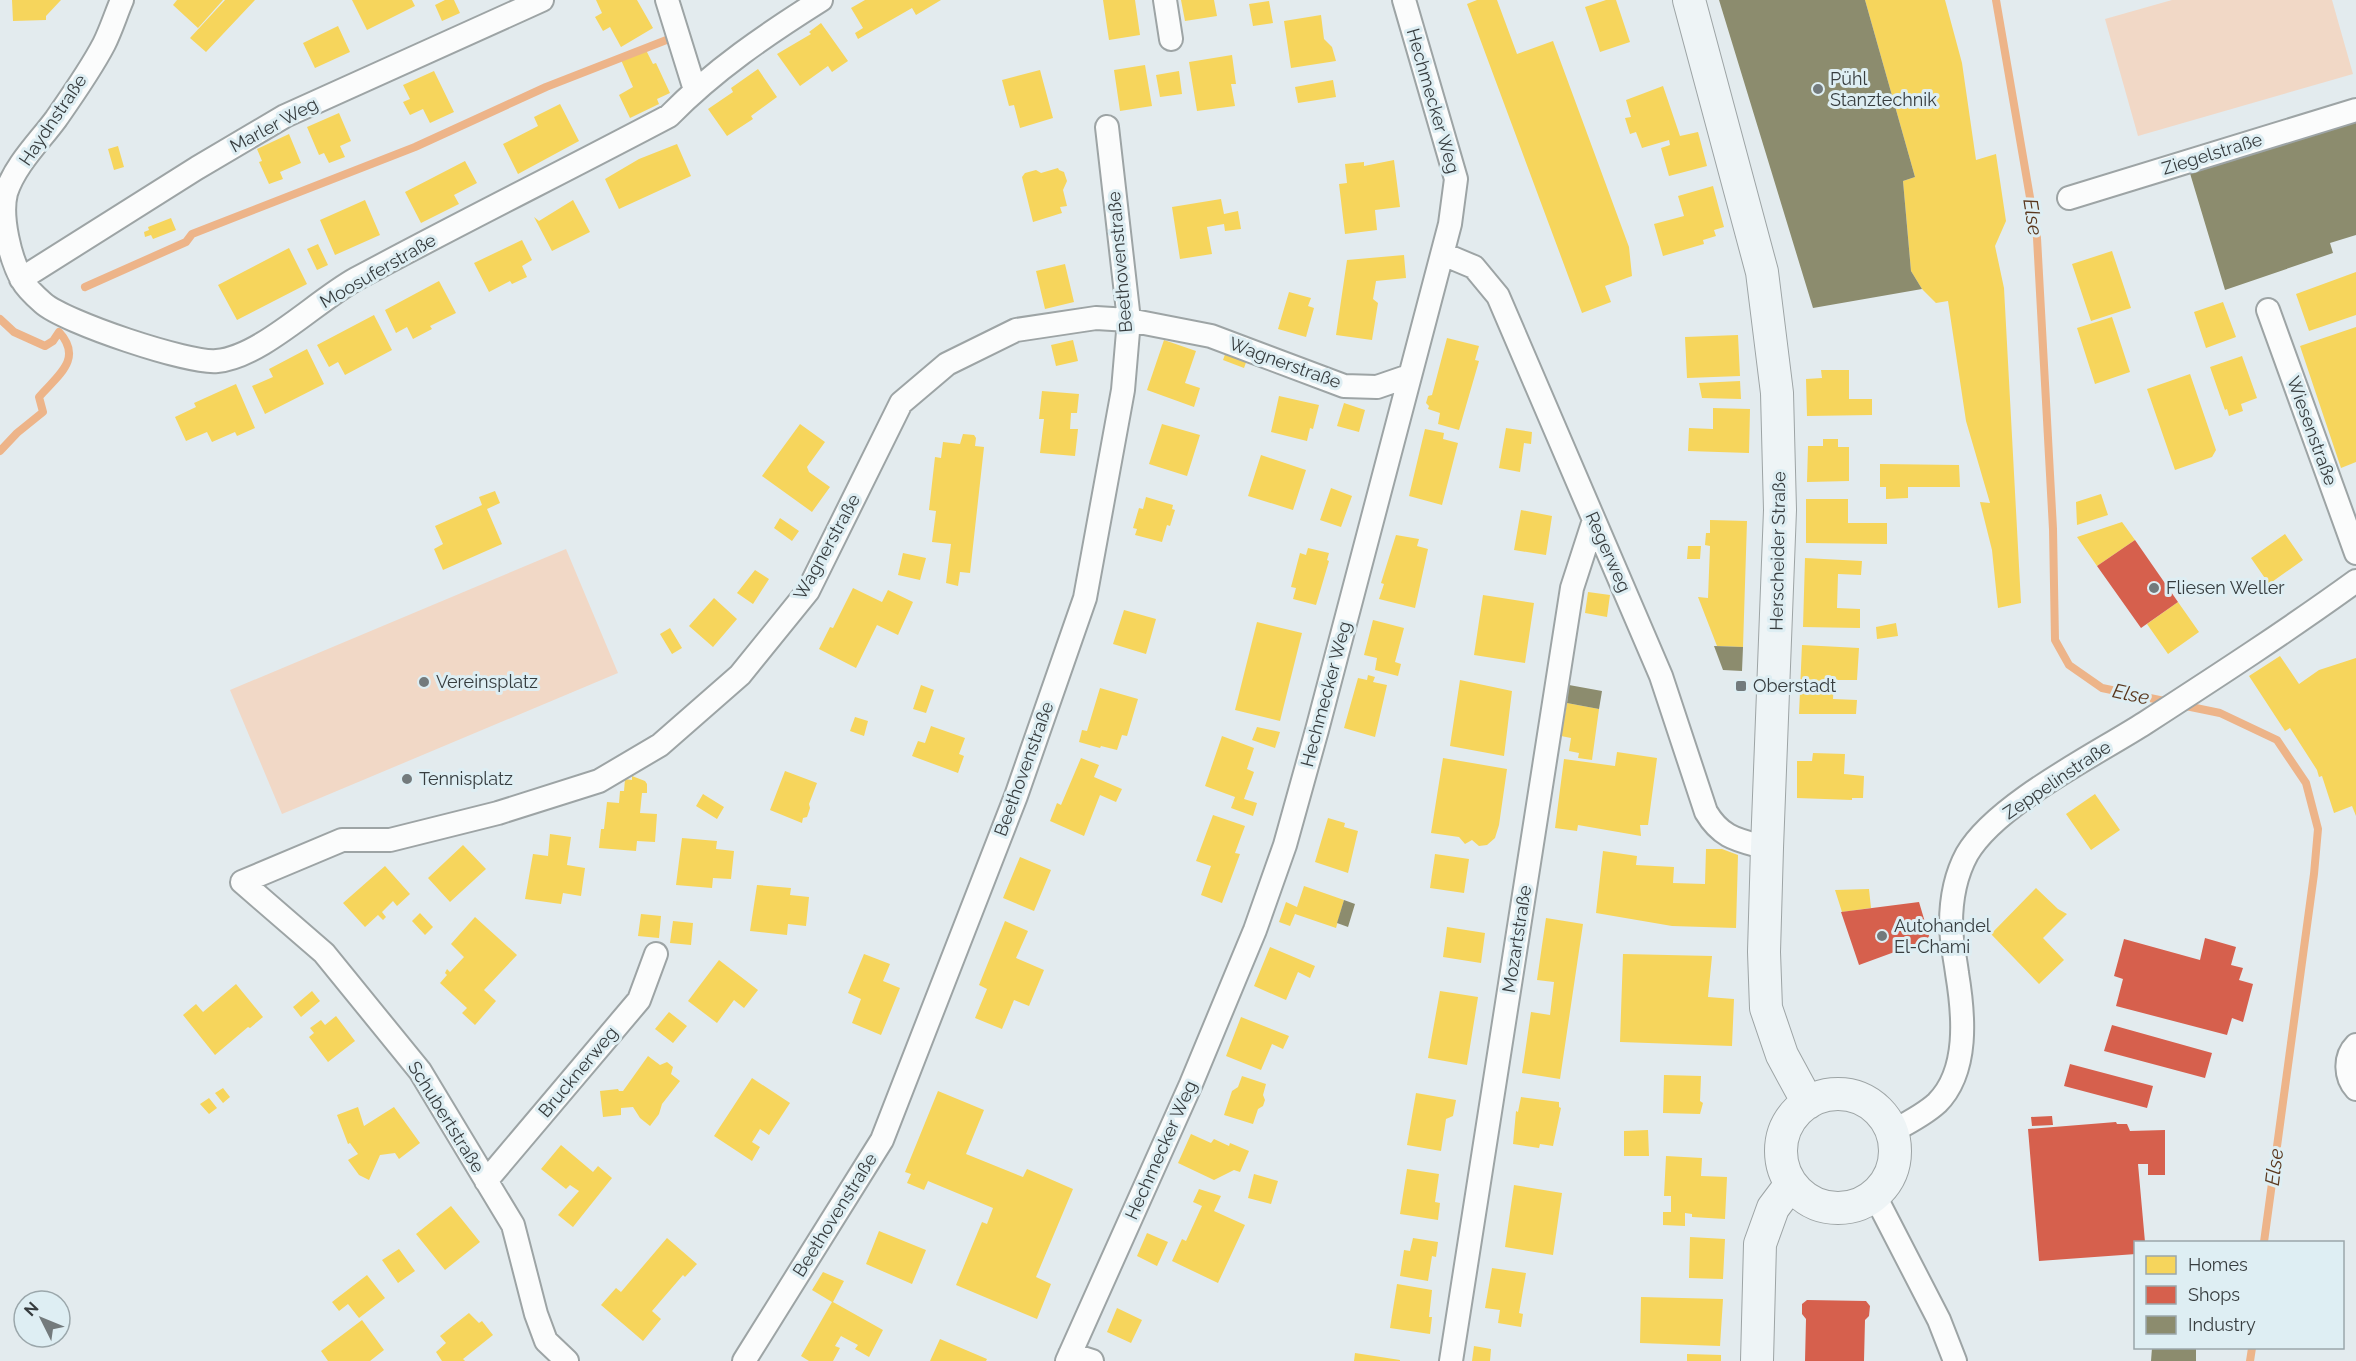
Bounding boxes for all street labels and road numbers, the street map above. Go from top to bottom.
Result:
street label: Hechmecker Weg [1403,26,1464,176]
street label: Haydnstraße [14,70,91,169]
street label: Marler Weg [226,93,321,156]
street label: Ziegelstraße [2159,128,2265,179]
street label: Beethovenstraße [1103,190,1136,333]
street label: Moosuferstraße [316,229,440,312]
street label: Wagnerstraße [1226,333,1344,393]
street label: Wiesenstraße [2283,373,2342,489]
street label: Herscheider Straße [1766,471,1789,631]
street label: Wagnerstraße [789,490,864,603]
street label: Regerweg [1581,508,1636,595]
street label: Hechmecker Weg [1296,619,1355,769]
street label: Beethovenstraße [989,698,1058,839]
street label: Zeppelinstraße [1999,736,2115,823]
street label: Mozartstraße [1498,883,1535,994]
street label: Brucknerweg [534,1022,622,1121]
street label: Schubertstraße [404,1057,489,1177]
street label: Hechmecker Weg [1120,1077,1201,1223]
street label: Beethovenstraße [788,1149,881,1280]

